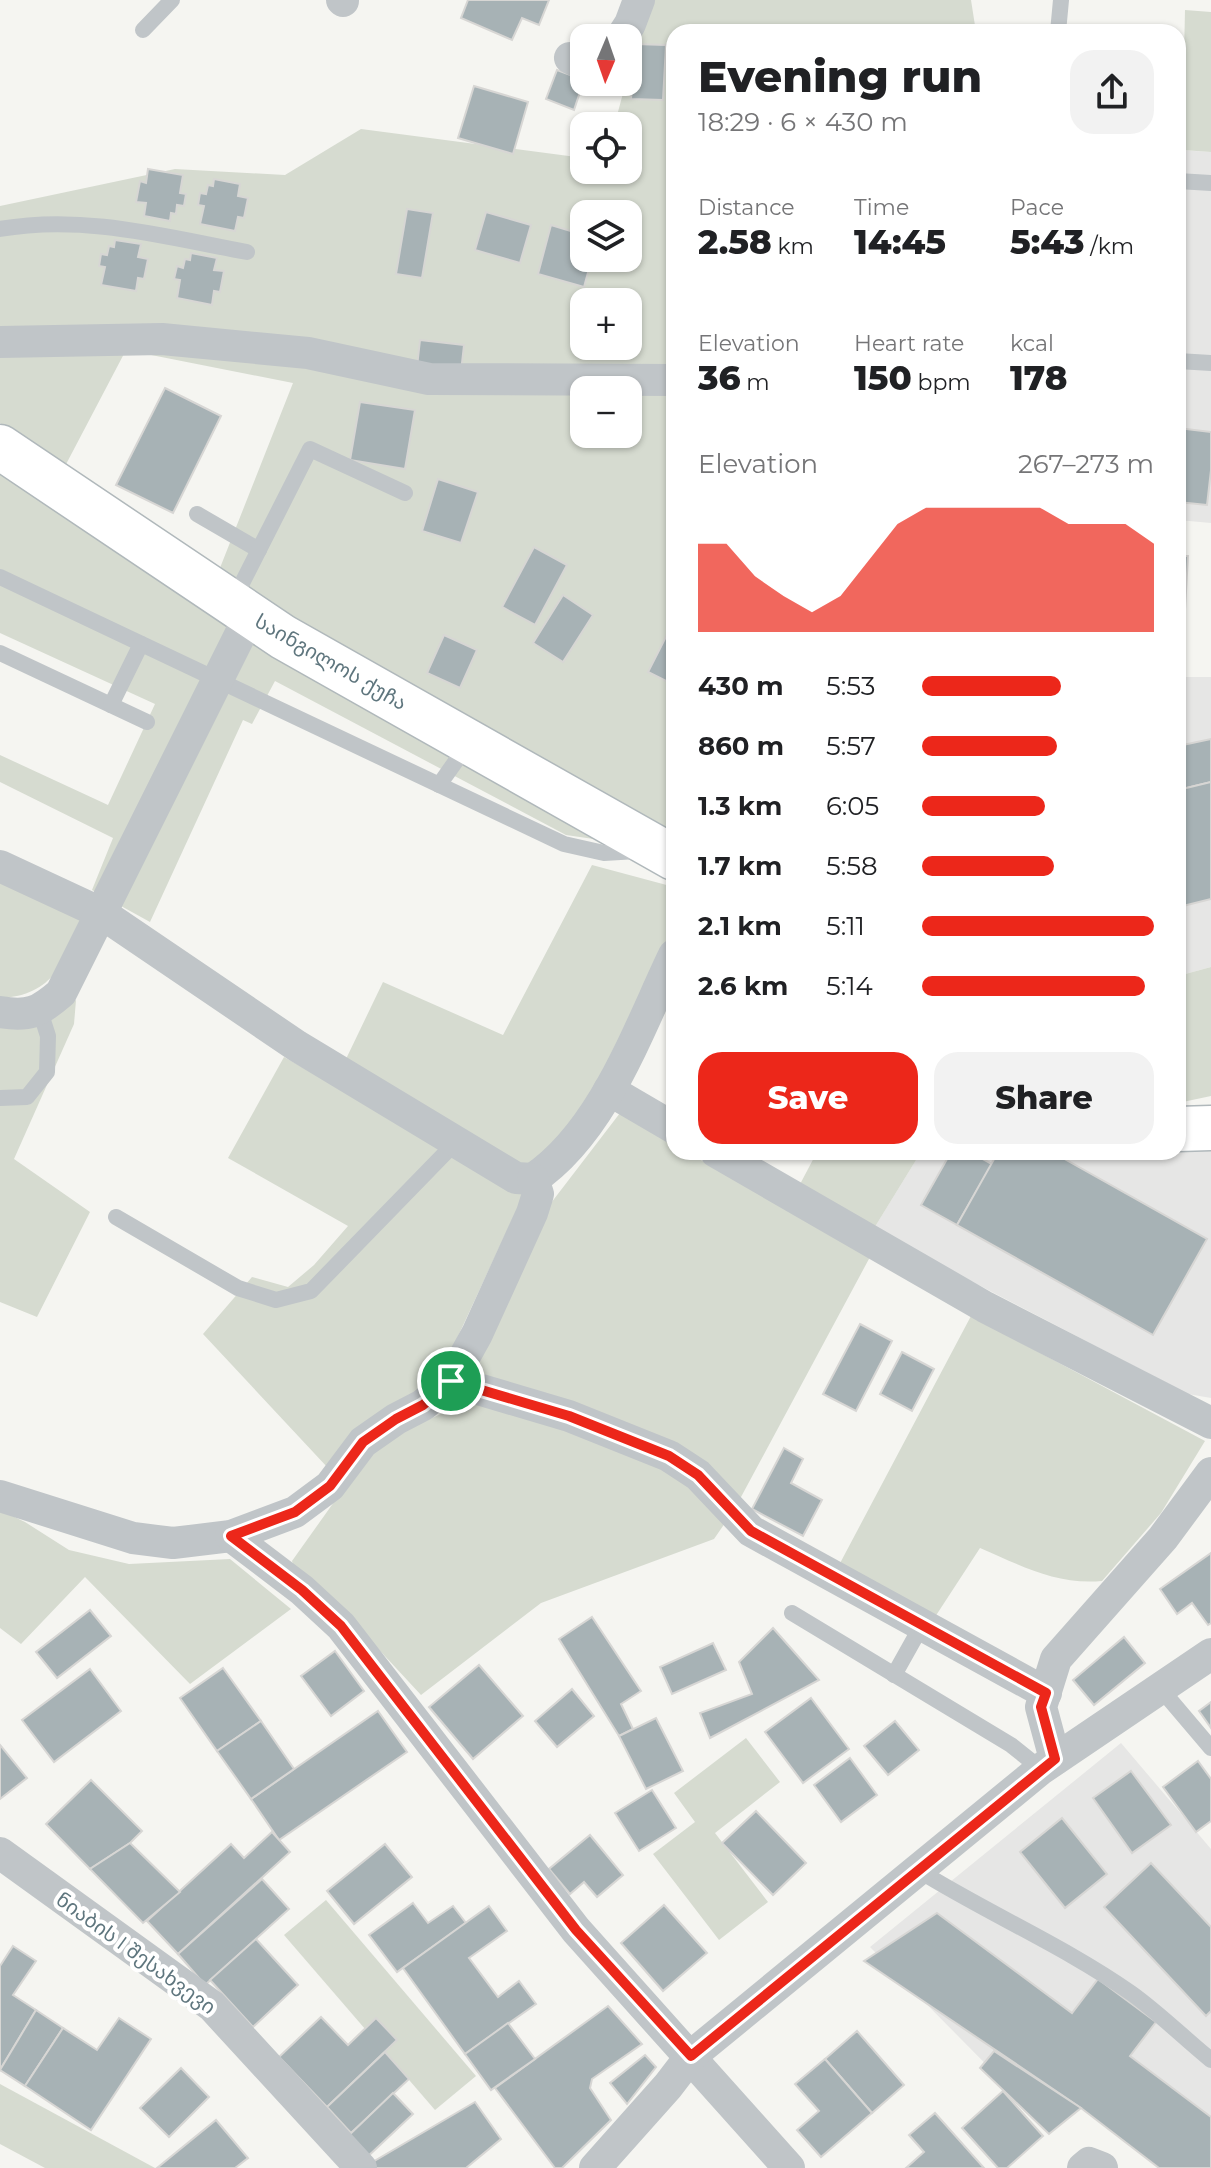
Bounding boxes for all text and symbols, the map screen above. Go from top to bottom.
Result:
north arrow [570,24,642,96]
map controls [570,24,642,448]
text: Evening run [698,49,982,103]
button: share [1070,50,1154,134]
text: 18:29 · 6 × 430 m [698,106,908,138]
button: locate [570,112,642,184]
text: Distance [698,194,795,221]
text: Time [854,194,909,221]
text: Pace [1010,194,1064,221]
button: layers [570,200,642,272]
text: 2.58 [698,221,772,263]
text: 14:45 [854,221,946,263]
text: 5:43 [1010,221,1084,263]
text: km [772,233,814,260]
text: /km [1084,233,1134,260]
button: + [570,288,642,360]
text: Elevation [698,330,800,357]
text: Heart rate [854,330,964,357]
text: kcal [1010,330,1054,357]
text: 36 [698,357,741,399]
text: 150 [854,357,912,399]
text: 178 [1010,357,1067,399]
text: m [741,369,770,396]
text: bpm [912,369,971,396]
button: − [570,376,642,448]
text: Elevation [698,448,818,480]
text: 267–273 m [1018,448,1154,480]
street label: საინგილოს ქუჩა [250,609,411,716]
text: 430 m [698,670,783,702]
text: 5:53 [826,670,875,702]
text: 860 m [698,730,784,762]
text: 5:57 [826,730,876,762]
text: 1.3 km [698,790,782,822]
text: 6:05 [826,790,879,822]
text: 1.7 km [698,850,782,882]
text: 5:58 [826,850,878,882]
text: 2.1 km [698,910,782,942]
text: 5:11 [826,910,865,942]
text: 2.6 km [698,970,788,1002]
text: 5:14 [826,970,873,1002]
button: Save [698,1052,918,1144]
button: Share [934,1052,1154,1144]
pin [417,1347,485,1415]
icon: arrive [429,1359,473,1403]
street label: ნიაბის I შესახვევი [52,1887,220,2019]

